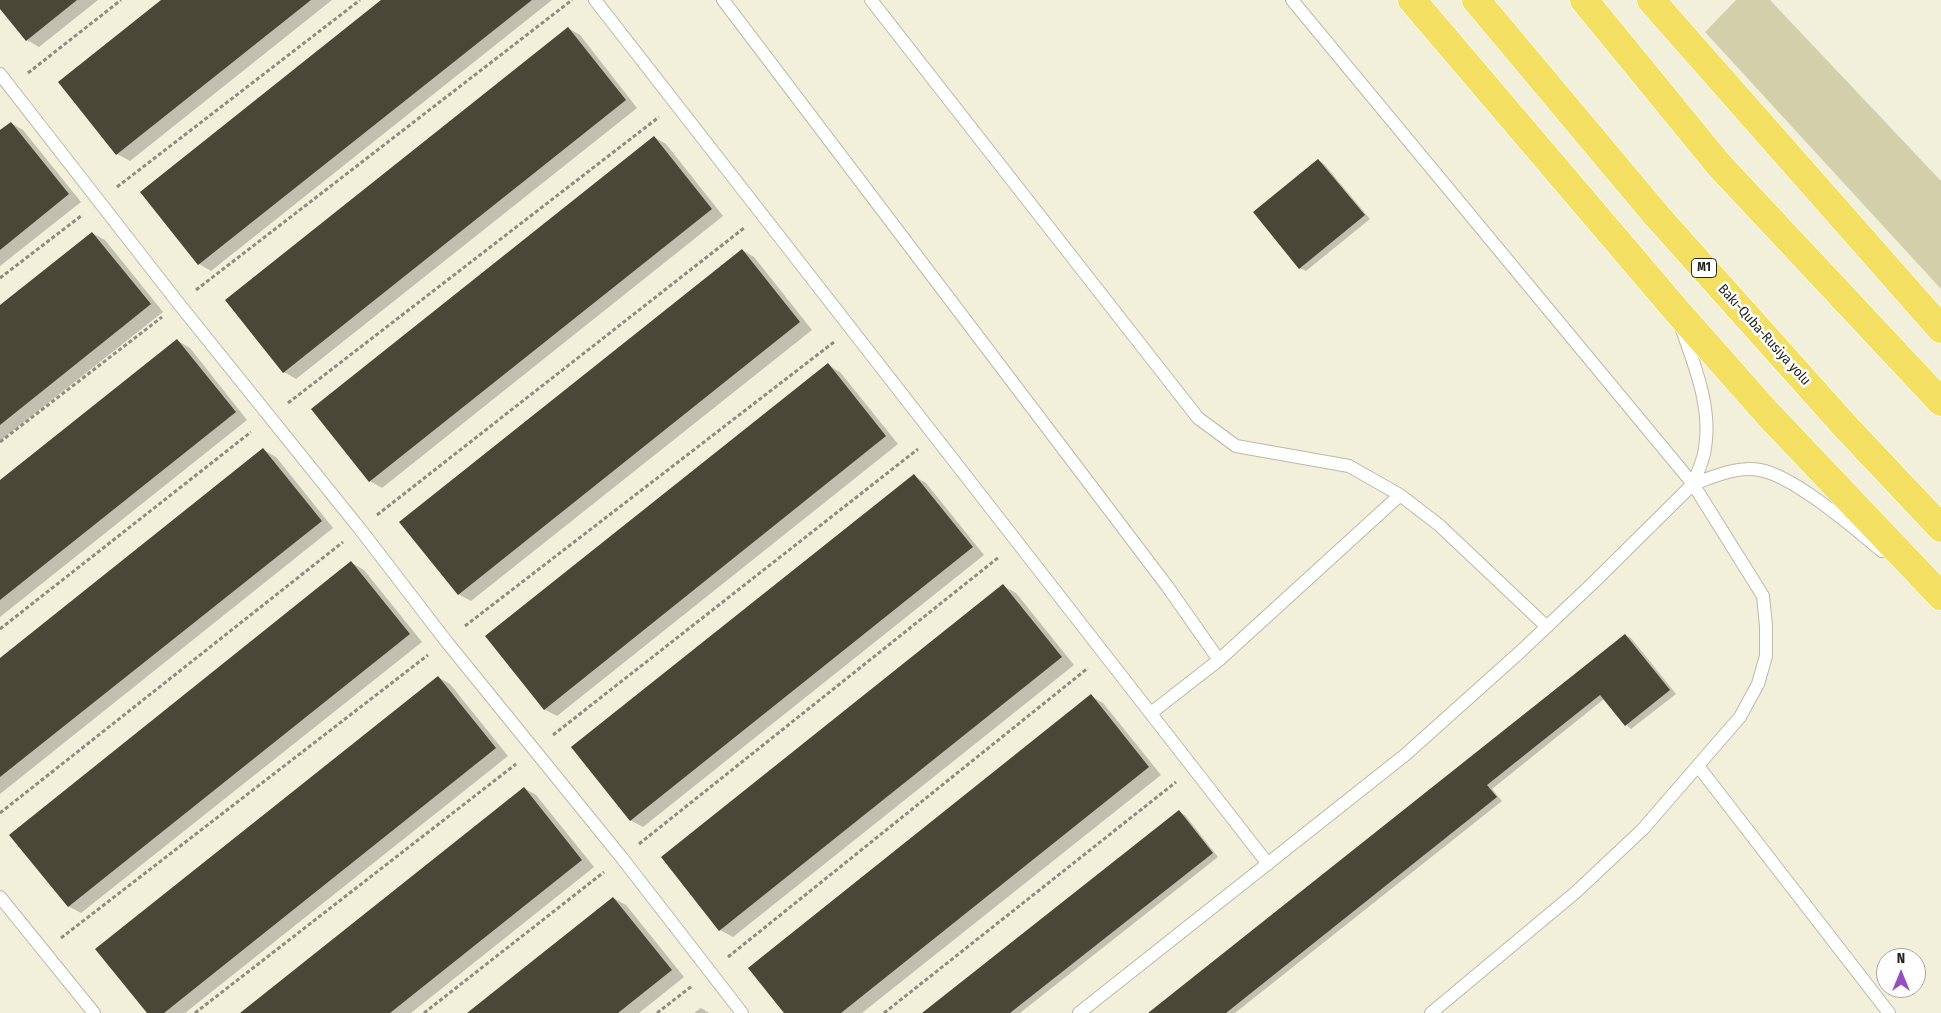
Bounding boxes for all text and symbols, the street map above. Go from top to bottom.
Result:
road number: M1 [1692,258,1716,278]
street label: Bakı-Quba-Rusiya yolu [1714,281,1814,389]
north arrow [1876,948,1926,998]
text: N [1897,950,1905,967]

